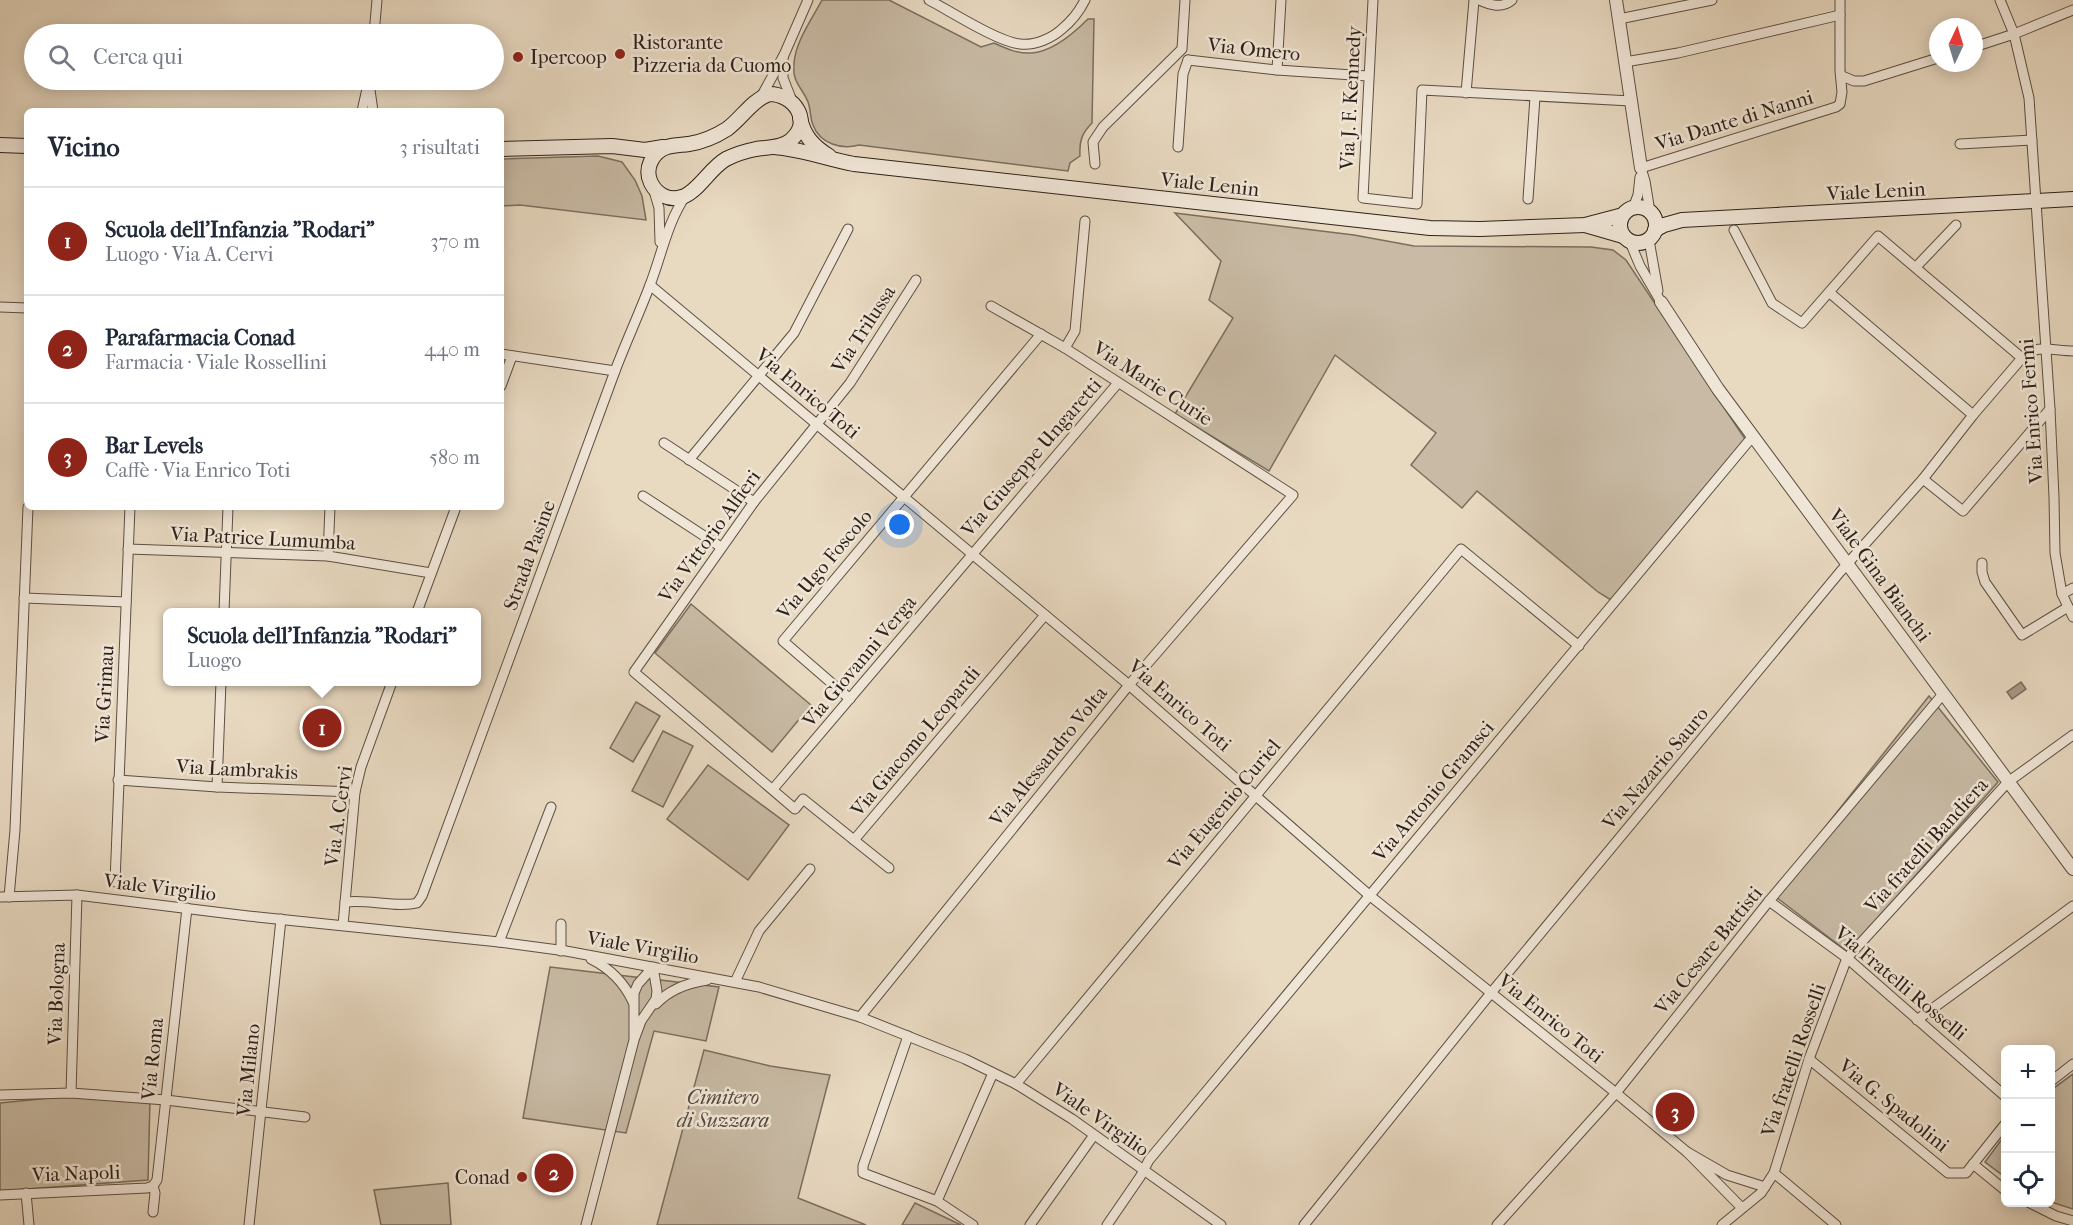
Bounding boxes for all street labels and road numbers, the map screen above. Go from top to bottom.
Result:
street label: Via J. F. Kennedy [1335,24,1366,172]
street label: Via Omero [1205,33,1302,66]
street label: Via Dante di Nanni [1651,85,1816,156]
street label: Viale Lenin [1159,168,1261,201]
street label: Viale Lenin [1825,177,1926,206]
street label: Via Trilussa [826,281,901,378]
street label: Via Marie Curie [1088,336,1217,431]
street label: Via Enrico Fermi [2015,338,2048,485]
street label: Via Enrico Toti [750,343,864,444]
street label: Via Giuseppe Ungaretti [956,373,1106,542]
street label: Via Vittorio Alfieri [653,466,765,608]
street label: Strada Pasine [499,497,560,613]
street label: Viale Gina Bianchi [1823,504,1936,646]
street label: Via Ugo Foscolo [771,505,877,624]
street label: Via Patrice Lumumba [169,522,357,555]
street label: Via Giovanni Verga [797,590,922,733]
street label: Via Grimau [90,644,119,745]
street label: Via Enrico Toti [1123,654,1236,756]
street label: Via Giacomo Leopardi [845,662,985,822]
street label: Via Alessandro Volta [984,681,1112,832]
street label: Via Nazario Sauro [1597,703,1713,835]
street label: Via Antonio Gramsci [1367,716,1499,867]
street label: Via Eugenio Curiel [1163,734,1286,875]
street label: Via Lambrakis [174,755,299,784]
street label: Via A. Cervi [320,764,357,869]
street label: Via fratelli Bandiera [1859,773,1993,918]
street label: Viale Virgilio [101,869,217,906]
street label: Via Cesare Battisti [1649,882,1767,1020]
street label: Via Fratelli Rosselli [1829,921,1971,1045]
street label: Viale Virgilio [584,926,701,969]
street label: Via Bologna [43,942,70,1047]
street label: Via Enrico Toti [1493,968,1608,1068]
street label: Via fratelli Rosselli [1756,980,1831,1141]
street label: Via Roma [137,1016,168,1102]
street label: Via Milano [232,1023,265,1119]
street label: Via G. Spadolini [1833,1053,1953,1157]
street label: Viale Virgilio [1047,1077,1154,1161]
street label: Via Napoli [30,1160,121,1187]

